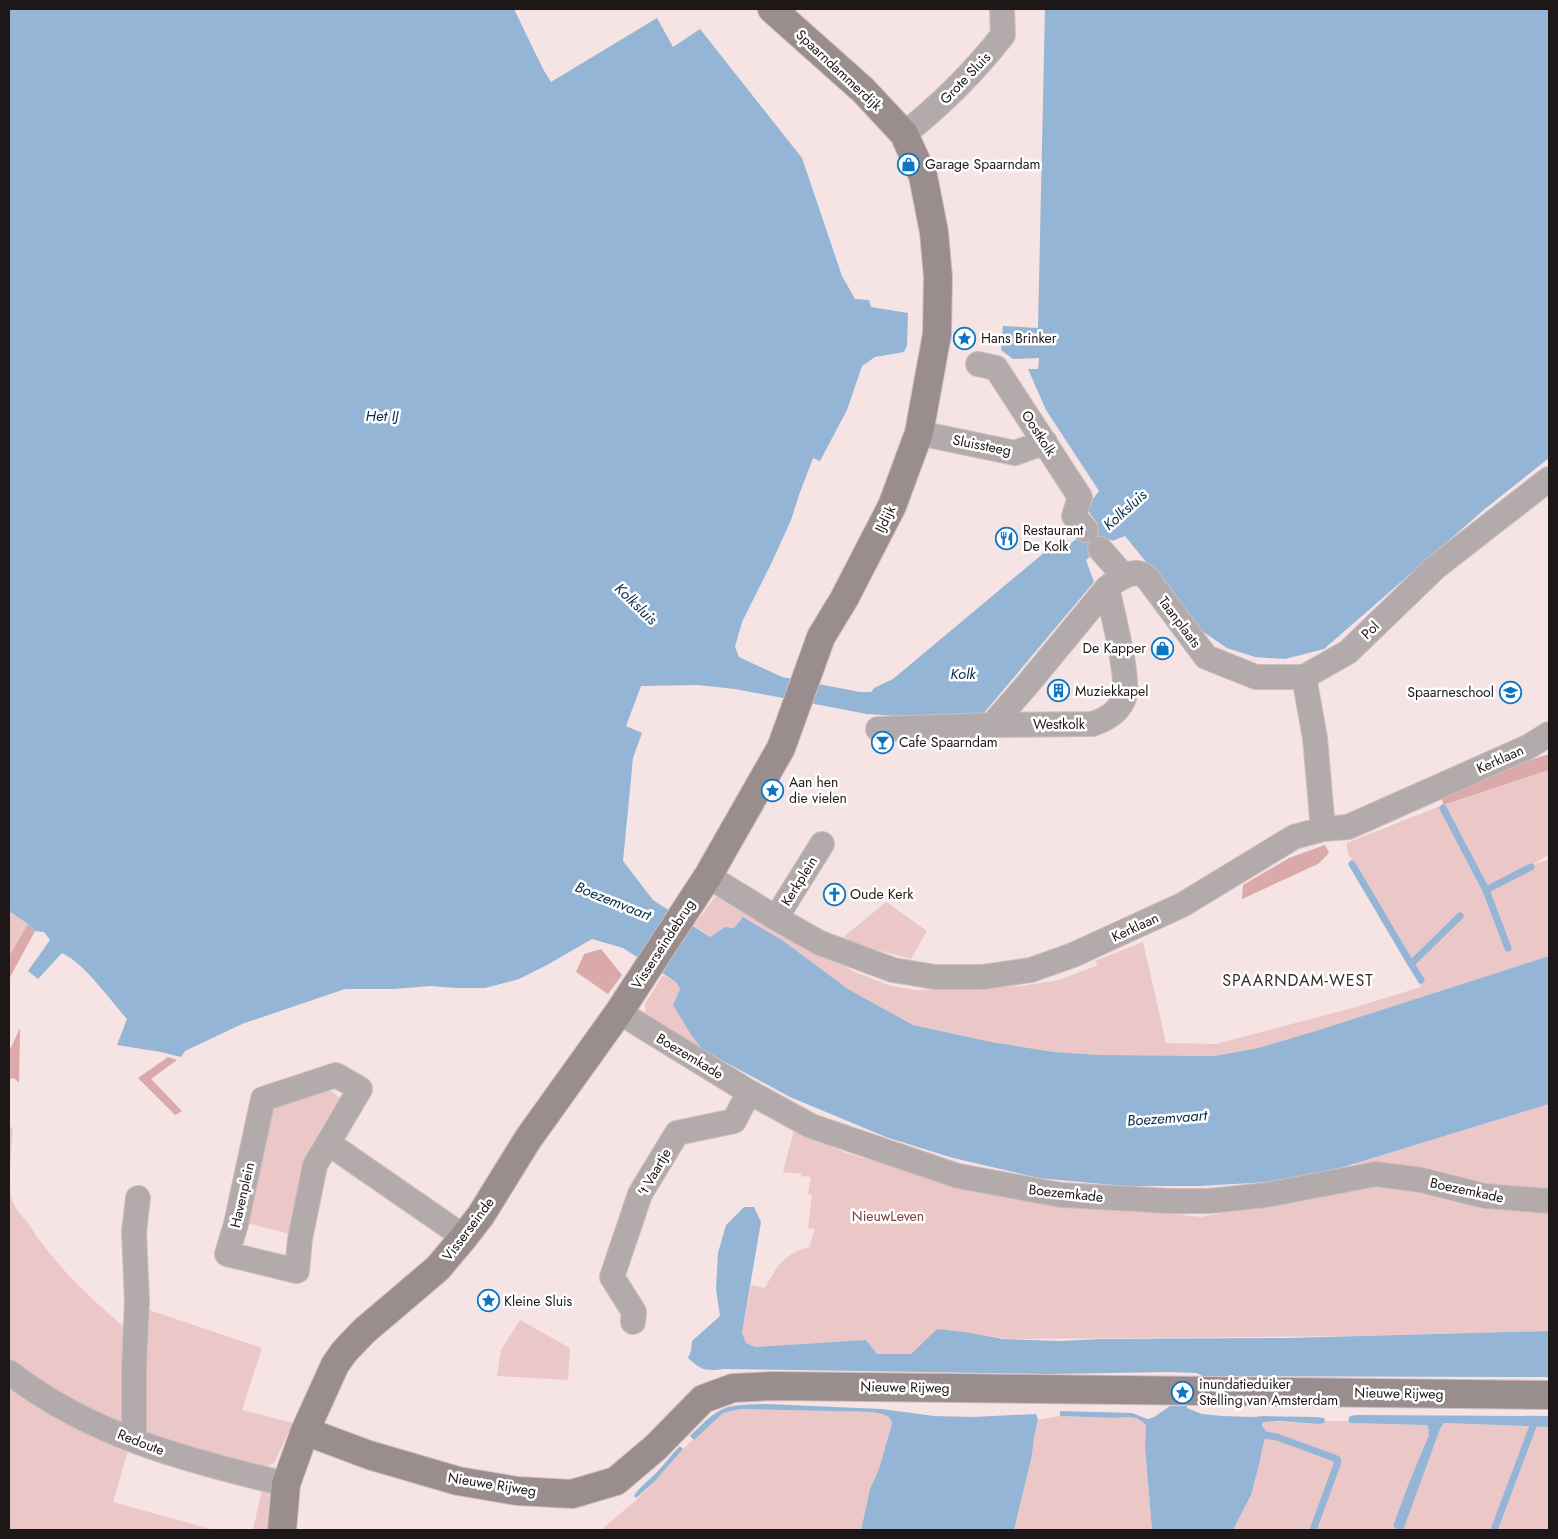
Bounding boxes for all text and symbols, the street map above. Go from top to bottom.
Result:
street label: Spaarndammerdijk [792,25,887,116]
street label: Grote Sluis [935,47,995,108]
shop icon: Garage Spaarndam [897,152,921,176]
place label: Garage Spaarndam [925,154,1040,174]
place icon: Hans Brinker [953,326,977,350]
place label: Hans Brinker [981,328,1057,348]
water label: Het IJ [366,405,399,427]
street label: Oostkolk [1017,406,1062,460]
street label: Sluissteeg [951,430,1013,460]
water label: Kolksluis [1098,484,1152,536]
street label: IJdijk [870,501,901,536]
place label: Restaurant De Kolk [1023,520,1084,556]
restaurant icon: Restaurant De Kolk [995,526,1019,550]
water label: Kolksluis [610,578,662,630]
street label: Taanplaats [1154,592,1206,652]
street label: Pol [1357,617,1383,643]
shop icon: De Kapper [1150,636,1174,660]
place label: De Kapper [1082,638,1146,658]
water label: Kolk [950,663,976,685]
building icon: Muziekkapel [1047,679,1071,703]
school or university icon: Spaarneschool [1498,680,1522,704]
place label: Muziekkapel [1075,681,1148,701]
place label: Spaarneschool [1407,682,1494,702]
street label: Westkolk [1033,714,1086,734]
bar icon: Cafe Spaarndam [871,730,895,754]
place label: Cafe Spaarndam [899,732,998,752]
street label: Kerklaan [1473,740,1527,778]
place label: Aan hen die vielen [789,772,847,808]
place icon: Aan hen die vielen [761,778,785,802]
street label: Kerkplein [776,852,822,910]
water label: Boezemvaart [572,876,656,927]
church icon: Oude Kerk [822,882,846,906]
place label: Oude Kerk [850,884,914,904]
street label: Visserseindebrug [626,895,700,993]
street label: Kerklaan [1108,907,1162,947]
district label: SPAARNDAM-WEST [1222,969,1374,992]
street label: Boezemkade [653,1028,727,1084]
water label: Boezemvaart [1126,1104,1209,1132]
street label: 't Vaartje [632,1145,676,1199]
street label: Havenplein [225,1160,259,1230]
street label: Boezemkade [1428,1172,1506,1208]
street label: Boezemkade [1028,1179,1104,1207]
street label: Visserseinde [437,1193,499,1265]
park label: NieuwLeven [852,1206,924,1226]
place icon: Kleine Sluis [476,1289,500,1313]
place label: Kleine Sluis [504,1291,573,1311]
place label: inundatieduiker Stelling van Amsterdam [1199,1374,1338,1410]
street label: Nieuwe Rijweg [860,1376,950,1398]
place icon: inundatieduiker Stelling van Amsterdam [1171,1380,1195,1404]
street label: Nieuwe Rijweg [1354,1382,1444,1404]
street label: Redoute [115,1424,167,1460]
street label: Nieuwe Rijweg [446,1467,538,1501]

